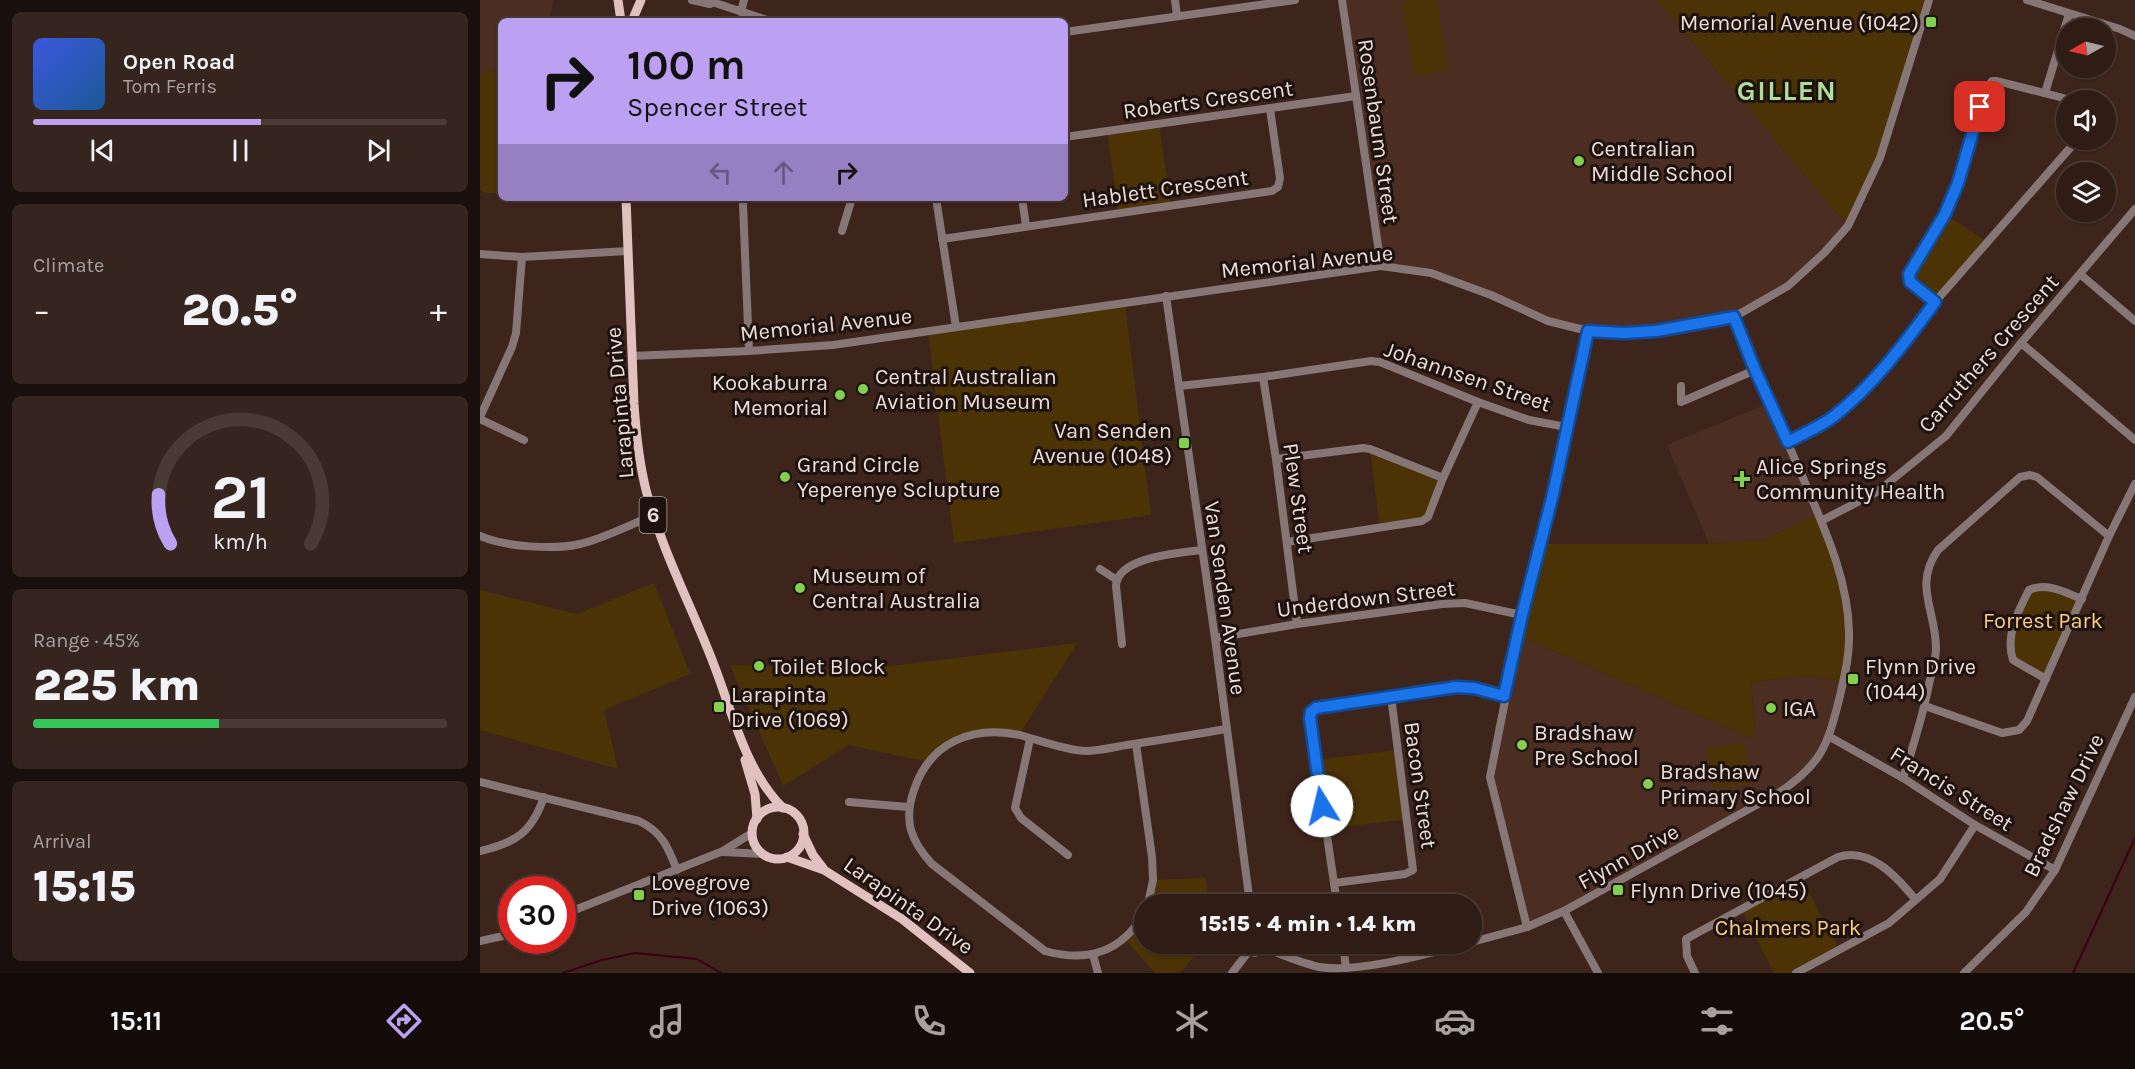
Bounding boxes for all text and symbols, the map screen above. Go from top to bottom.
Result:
place label: Memorial Avenue (1042) [1680,10,1919,36]
marker: Memorial Avenue (1042) [1924,15,1938,29]
north arrow [2056,18,2116,78]
map controls [2056,18,2116,222]
street label: Rosenbaum Street [1352,37,1404,225]
text: 100 m [627,40,746,90]
icon: right [528,42,606,120]
text: Open Road [123,49,235,75]
district label: GILLEN [1737,74,1837,107]
text: Tom Ferris [123,75,217,98]
street label: Roberts Crescent [1121,75,1295,125]
pin [1954,81,2005,132]
icon: arrive [1963,90,1996,123]
button: sound [2056,90,2116,150]
text: Spencer Street [627,91,807,123]
icon: previous [86,134,119,167]
icon: pause [224,134,257,167]
icon: next [362,134,395,167]
place label: Centralian Middle School [1591,136,1733,187]
marker: Centralian Middle School [1572,154,1586,168]
icon: left [704,156,737,189]
icon: ahead [767,156,800,189]
icon: right [830,156,863,189]
button: layers [2056,162,2116,222]
street label: Hablett Crescent [1080,164,1250,214]
street label: Memorial Avenue [1220,240,1394,284]
text: Climate [33,254,104,277]
street label: Carruthers Crescent [1913,269,2064,438]
text: 20.5° [182,284,298,336]
text: − [33,291,50,329]
text: + [430,291,447,329]
street label: Memorial Avenue [739,303,913,347]
street label: Larapinta Drive [600,326,640,480]
street label: Johannsen Street [1381,336,1554,418]
place label: Central Australian Aviation Museum [875,364,1057,415]
place label: Kookaburra Memorial [712,370,828,421]
marker: Central Australian Aviation Museum [856,382,870,396]
marker: Kookaburra Memorial [833,388,847,402]
place label: Van Senden Avenue (1048) [1033,418,1172,469]
marker: Van Senden Avenue (1048) [1177,436,1191,450]
street label: Plew Street [1277,441,1319,555]
place label: Grand Circle Yeperenye Sclupture [797,452,1000,503]
place label: Alice Springs Community Health [1756,454,1945,505]
text: 21 [210,461,270,534]
marker: Grand Circle Yeperenye Sclupture [778,470,792,484]
marker: Alice Springs Community Health [1733,470,1751,488]
road number: 6 [640,497,666,533]
street label: Van Senden Avenue [1199,500,1251,697]
text: km/h [213,529,267,554]
place label: Museum of Central Australia [812,563,980,614]
street label: Underdown Street [1275,575,1457,623]
marker: Museum of Central Australia [793,581,807,595]
park label: Forrest Park [1983,608,2103,634]
text: Range · 45% [33,629,140,652]
place label: Toilet Block [771,654,885,680]
place label: Flynn Drive (1044) [1865,654,1976,705]
text: 225 km [33,659,200,711]
marker: Toilet Block [752,659,766,673]
marker: Flynn Drive (1044) [1846,672,1860,686]
place label: Larapinta Drive (1069) [731,682,849,733]
place label: IGA [1783,696,1816,722]
marker: Larapinta Drive (1069) [712,700,726,714]
marker: IGA [1764,701,1778,715]
street label: Bacon Street [1398,720,1442,850]
place label: Bradshaw Pre School [1534,720,1639,771]
street label: Bradshaw Drive [2018,730,2110,881]
marker: Bradshaw Pre School [1515,738,1529,752]
street label: Francis Street [1885,741,2018,837]
place label: Bradshaw Primary School [1660,759,1811,810]
position arrow [1290,774,1354,838]
marker: Bradshaw Primary School [1641,777,1655,791]
street label: Flynn Drive [1574,819,1683,895]
text: Arrival [33,830,92,853]
street label: Larapinta Drive [839,852,978,960]
text: 15:15 [33,860,136,912]
place label: Lovegrove Drive (1063) [651,870,769,921]
speed limit sign: 30 [498,876,576,954]
place label: Flynn Drive (1045) [1630,878,1807,904]
marker: Flynn Drive (1045) [1611,883,1625,897]
marker: Lovegrove Drive (1063) [632,888,646,902]
text: 15:15 · 4 min · 1.4 km [1200,911,1416,937]
park label: Chalmers Park [1715,915,1861,941]
icon: directions [383,1000,425,1042]
icon: music [646,1000,688,1042]
icon: phone [908,1000,950,1042]
icon: climate [1171,1000,1213,1042]
icon: car [1434,1000,1476,1042]
icon: filters [1696,1000,1738,1042]
text: 15:11 [110,1005,162,1037]
text: 20.5° [1959,1005,2025,1037]

